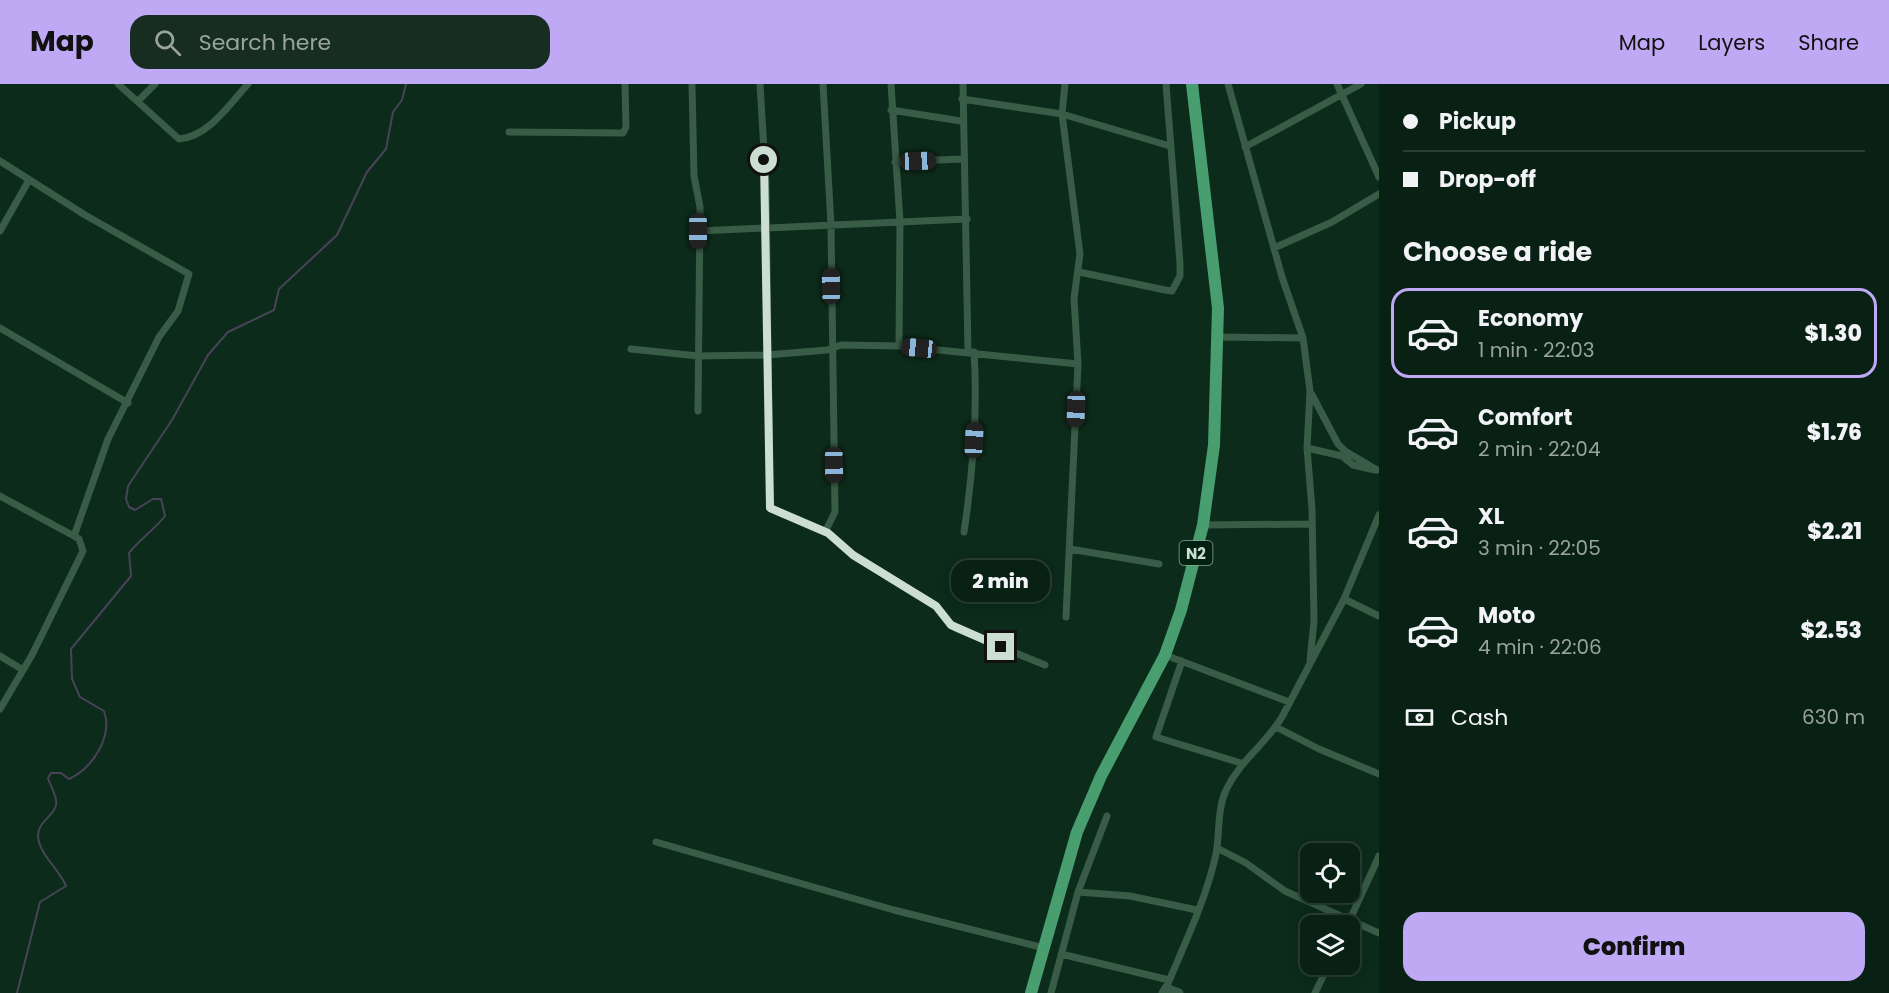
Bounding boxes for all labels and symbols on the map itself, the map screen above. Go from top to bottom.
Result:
route start [750,146,777,173]
car [900,151,936,171]
car [689,213,707,249]
car [822,268,840,304]
car [900,337,938,359]
car [1066,391,1086,427]
car [964,422,984,458]
car [825,447,843,483]
road number: N2 [1180,541,1212,565]
callout: 2 min [952,560,1050,602]
route end [987,633,1014,660]

